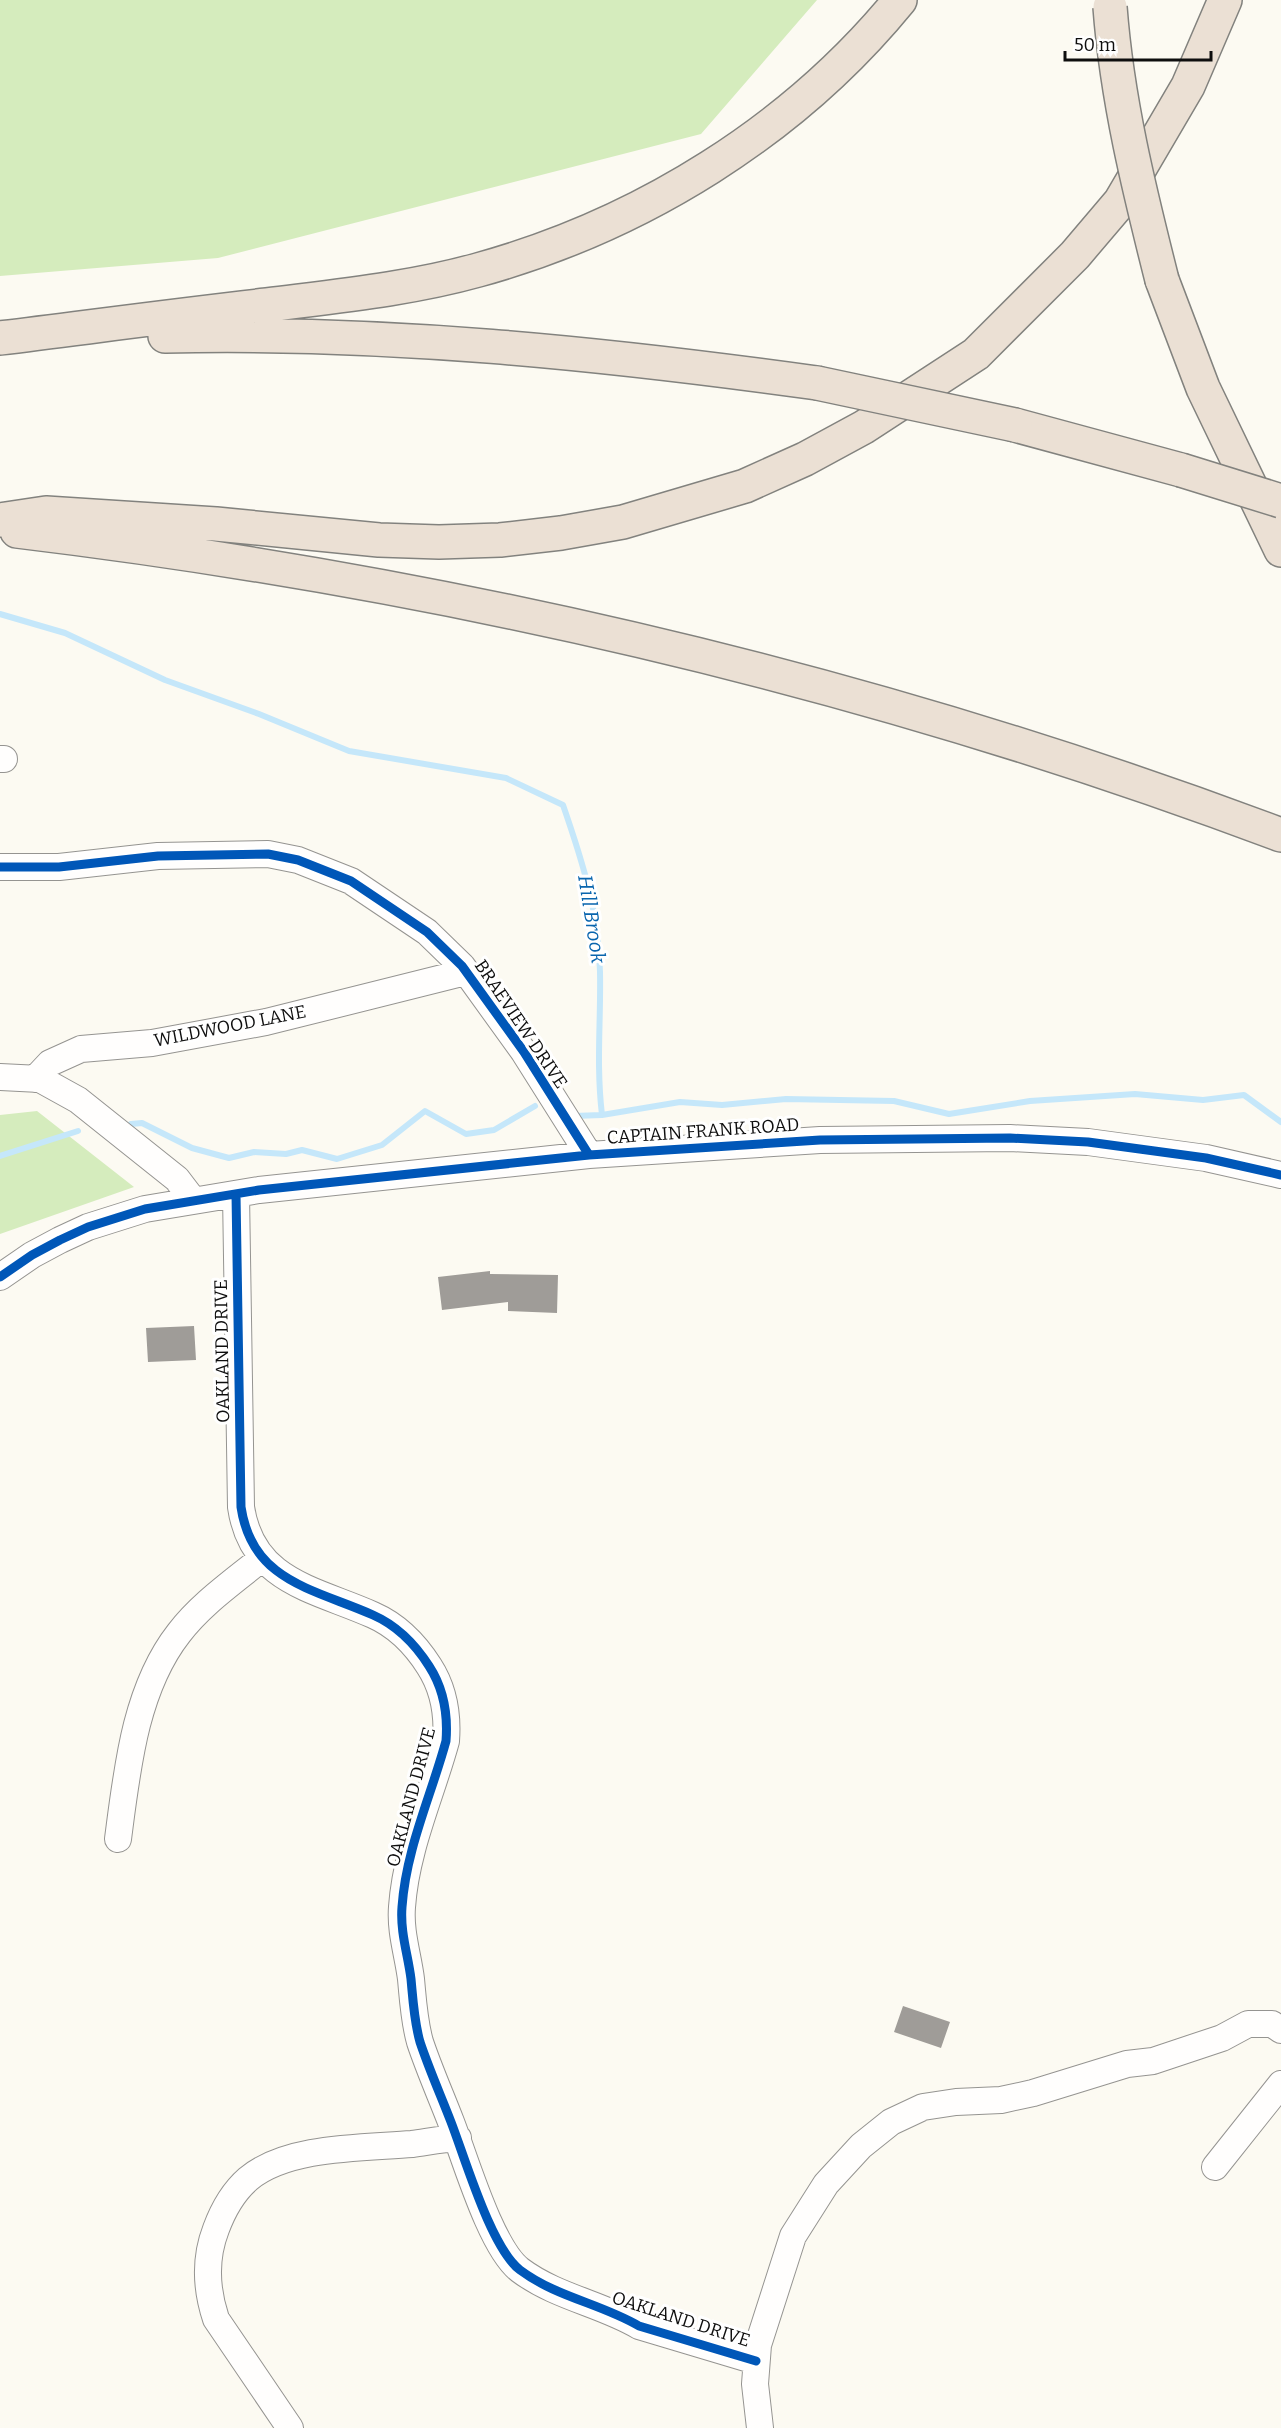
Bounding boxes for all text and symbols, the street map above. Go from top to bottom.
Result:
scale bar [1065,24,1210,62]
text: 50 m [1074,34,1116,56]
water label: Hill Brook [573,873,611,965]
street label: BRAEVIEW DRIVE [470,956,572,1092]
street label: WILDWOOD LANE [152,1000,308,1052]
street label: CAPTAIN FRANK ROAD [606,1113,800,1149]
street label: OAKLAND DRIVE [210,1279,234,1423]
street label: OAKLAND DRIVE [382,1725,440,1869]
street label: OAKLAND DRIVE [609,2286,753,2352]

